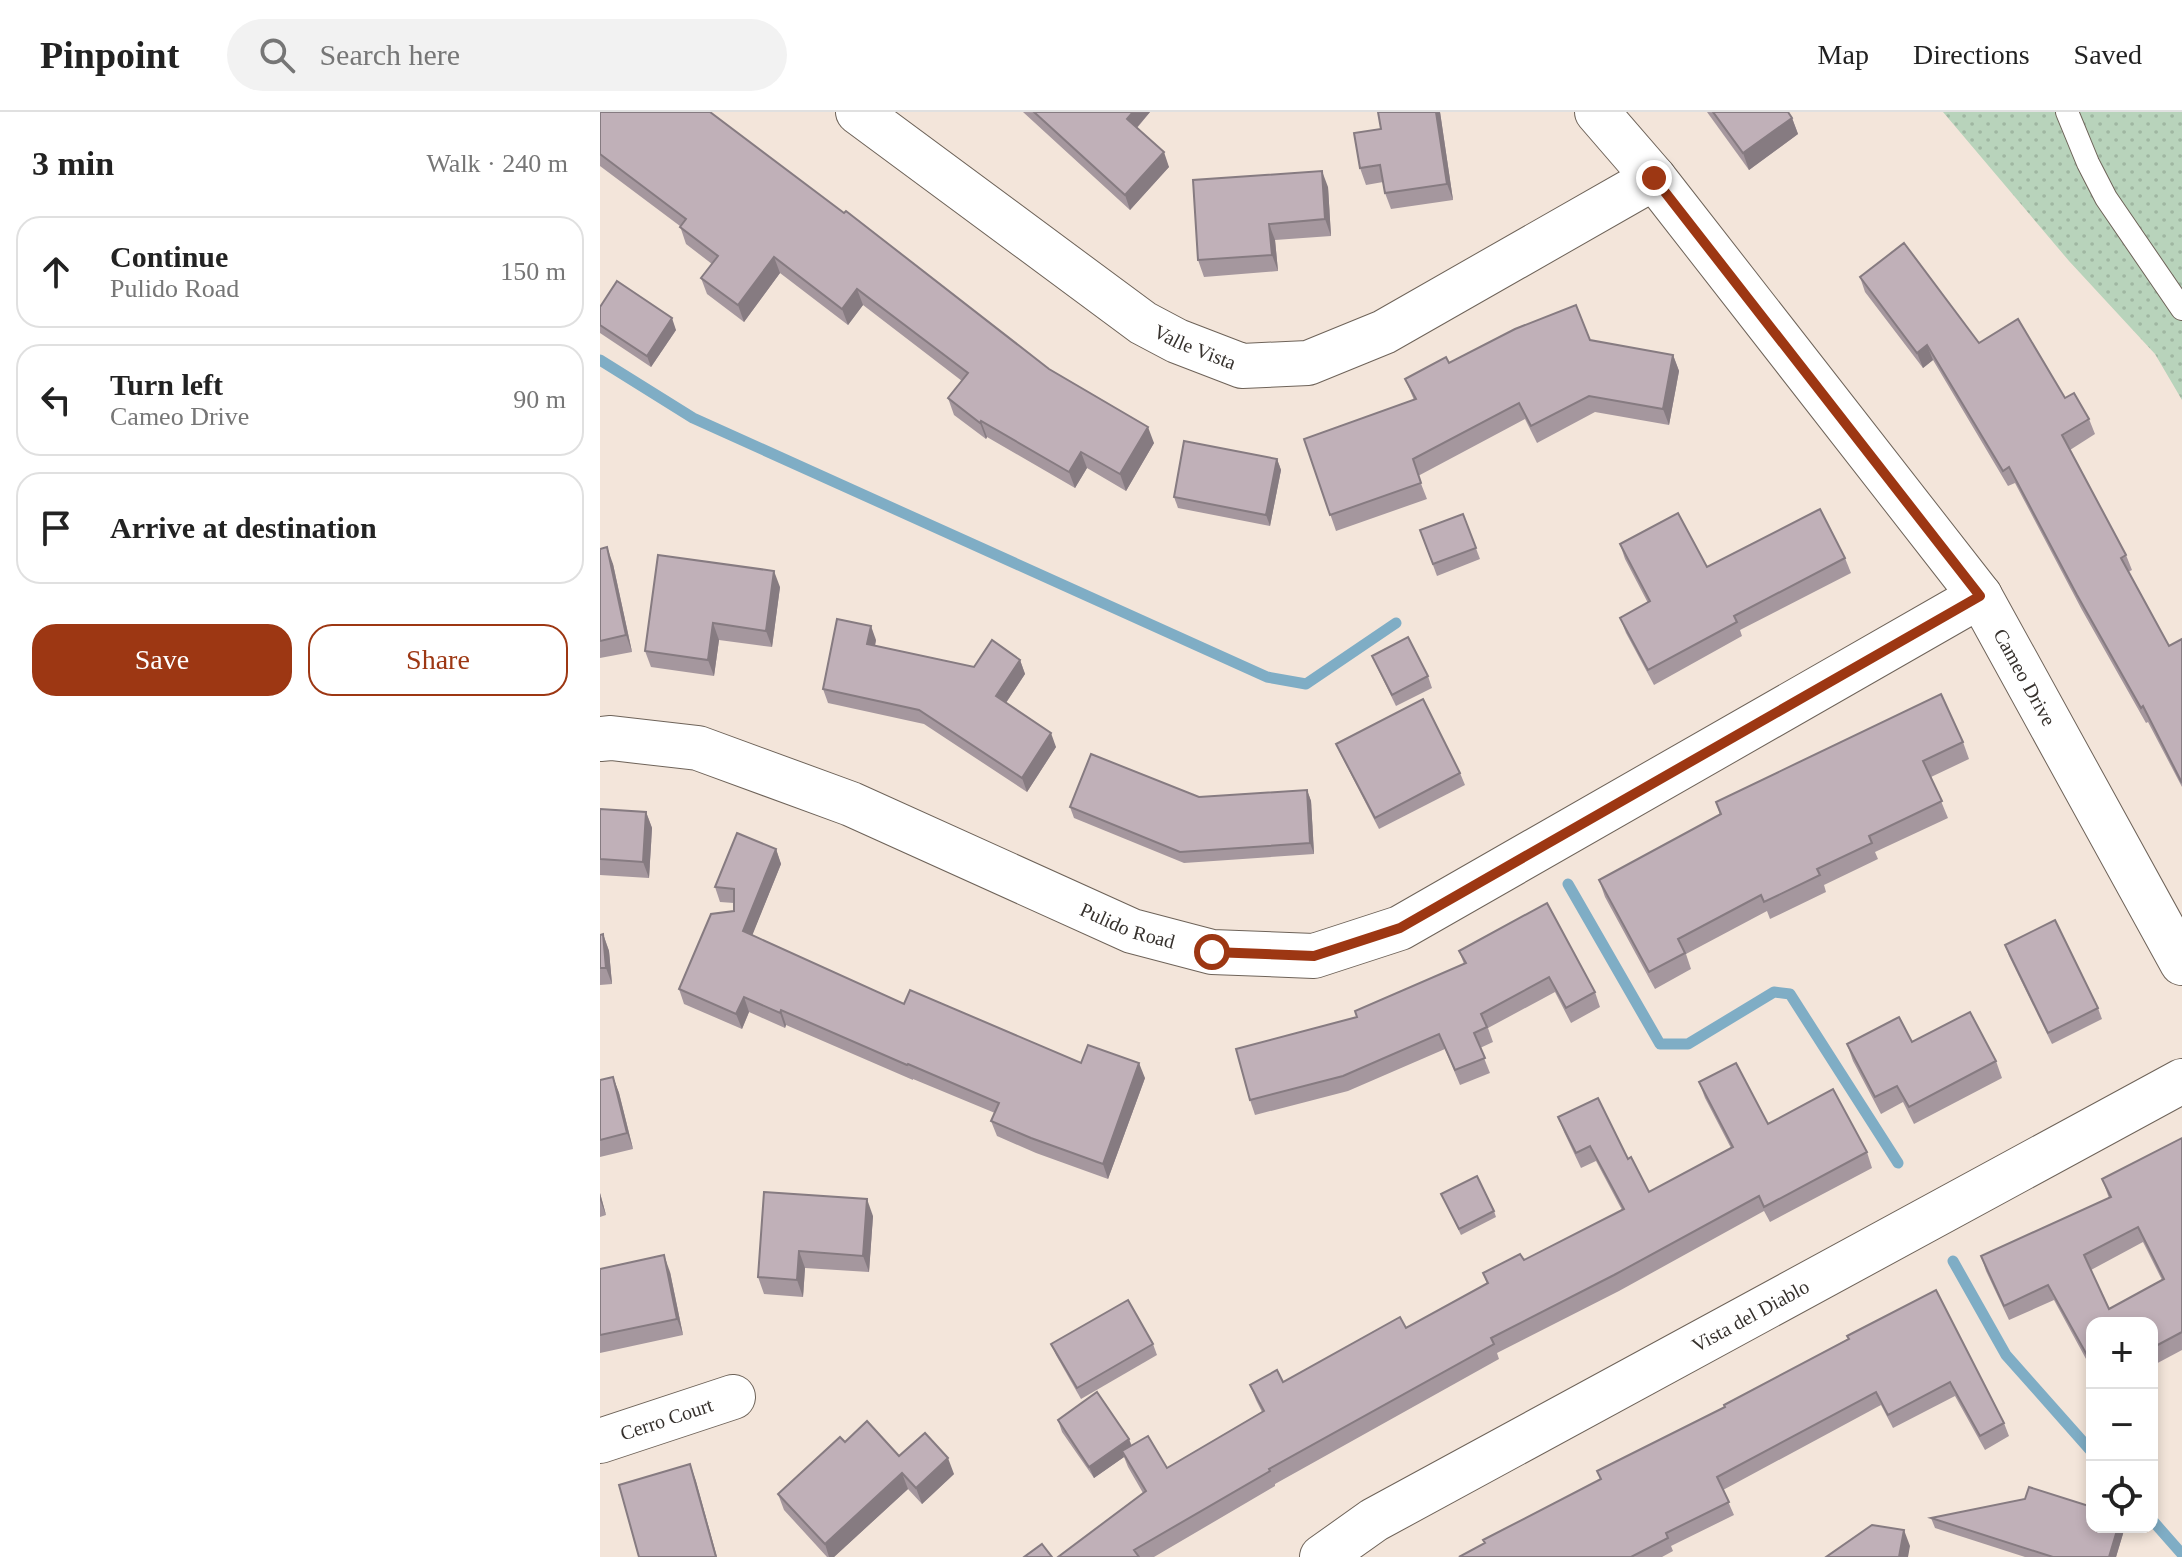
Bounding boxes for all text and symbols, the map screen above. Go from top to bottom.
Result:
search box [227,19,787,91]
icon: search [255,33,299,77]
text: Pinpoint [40,34,179,76]
text: Search here [319,38,460,71]
text: Map [1818,39,1869,70]
text: Directions [1913,39,2030,70]
text: Saved [2074,39,2142,70]
text: 3 min [32,145,114,182]
text: Walk · 240 m [426,149,568,178]
route end [1636,160,1672,196]
text: Continue [110,240,228,273]
icon: ahead [34,250,78,294]
text: 150 m [500,257,566,286]
text: Pulido Road [110,274,239,303]
street label: Valle Vista [1150,320,1239,374]
text: Turn left [110,368,223,401]
icon: left [34,378,78,422]
text: 90 m [513,385,566,414]
text: Cameo Drive [110,402,249,431]
icon: arrive [34,506,78,550]
text: Arrive at destination [110,511,377,544]
button: Save [32,624,292,696]
button: Share [308,624,568,696]
street label: Cameo Drive [1989,625,2060,730]
street label: Pulido Road [1077,898,1177,953]
route start [1194,934,1230,970]
street label: Vista del Diablo [1688,1275,1813,1356]
map controls [2086,1317,2158,1533]
button: + [2086,1317,2158,1389]
button: − [2086,1389,2158,1461]
street label: Cerro Court [617,1393,716,1445]
button: locate [2086,1461,2158,1533]

